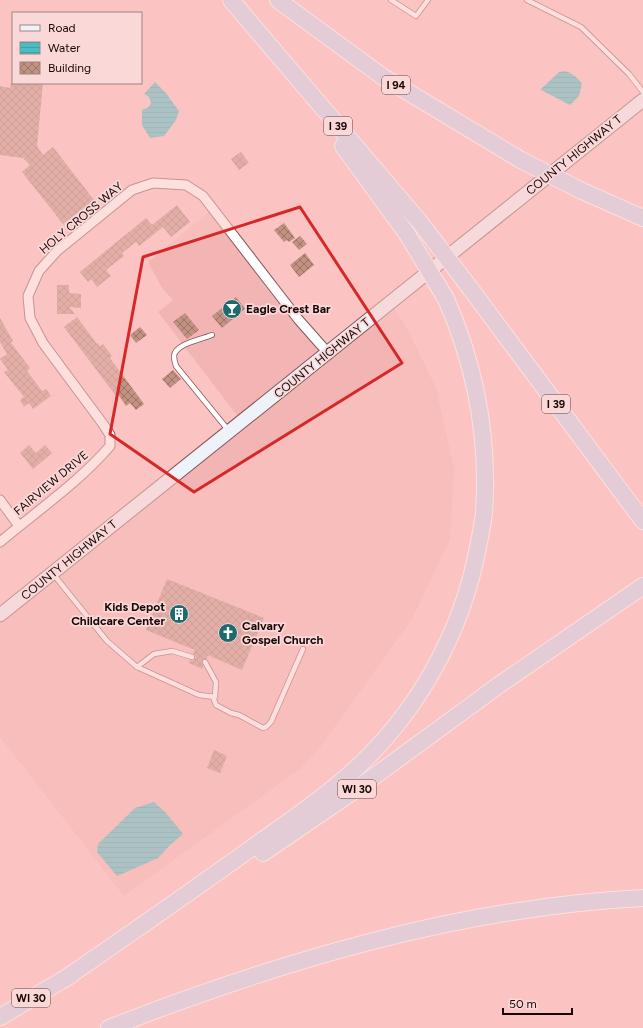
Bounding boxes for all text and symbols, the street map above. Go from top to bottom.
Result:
legend [12,12,142,84]
text: Road [48,21,76,35]
text: Water [48,41,80,55]
text: Building [48,61,91,75]
road number: I 94 [382,76,410,94]
street label: COUNTY HIGHWAY T [523,112,625,198]
road number: I 39 [324,117,352,135]
street label: HOLY CROSS WAY [37,179,126,257]
bar icon: Eagle Crest Bar [221,298,243,320]
place label: Eagle Crest Bar [246,302,331,316]
street label: COUNTY HIGHWAY T [271,315,373,401]
road number: I 39 [542,395,570,413]
street label: FAIRVIEW DRIVE [11,448,91,518]
street label: COUNTY HIGHWAY T [18,517,120,603]
place label: Kids Depot Childcare Center [71,600,165,628]
building icon: Kids Depot Childcare Center [168,603,190,625]
place label: Calvary Gospel Church [242,619,324,647]
church icon: Calvary Gospel Church [217,622,239,644]
road number: WI 30 [338,780,376,798]
road number: WI 30 [12,989,50,1007]
scale bar [503,990,572,1016]
text: 50 m [509,997,537,1011]

